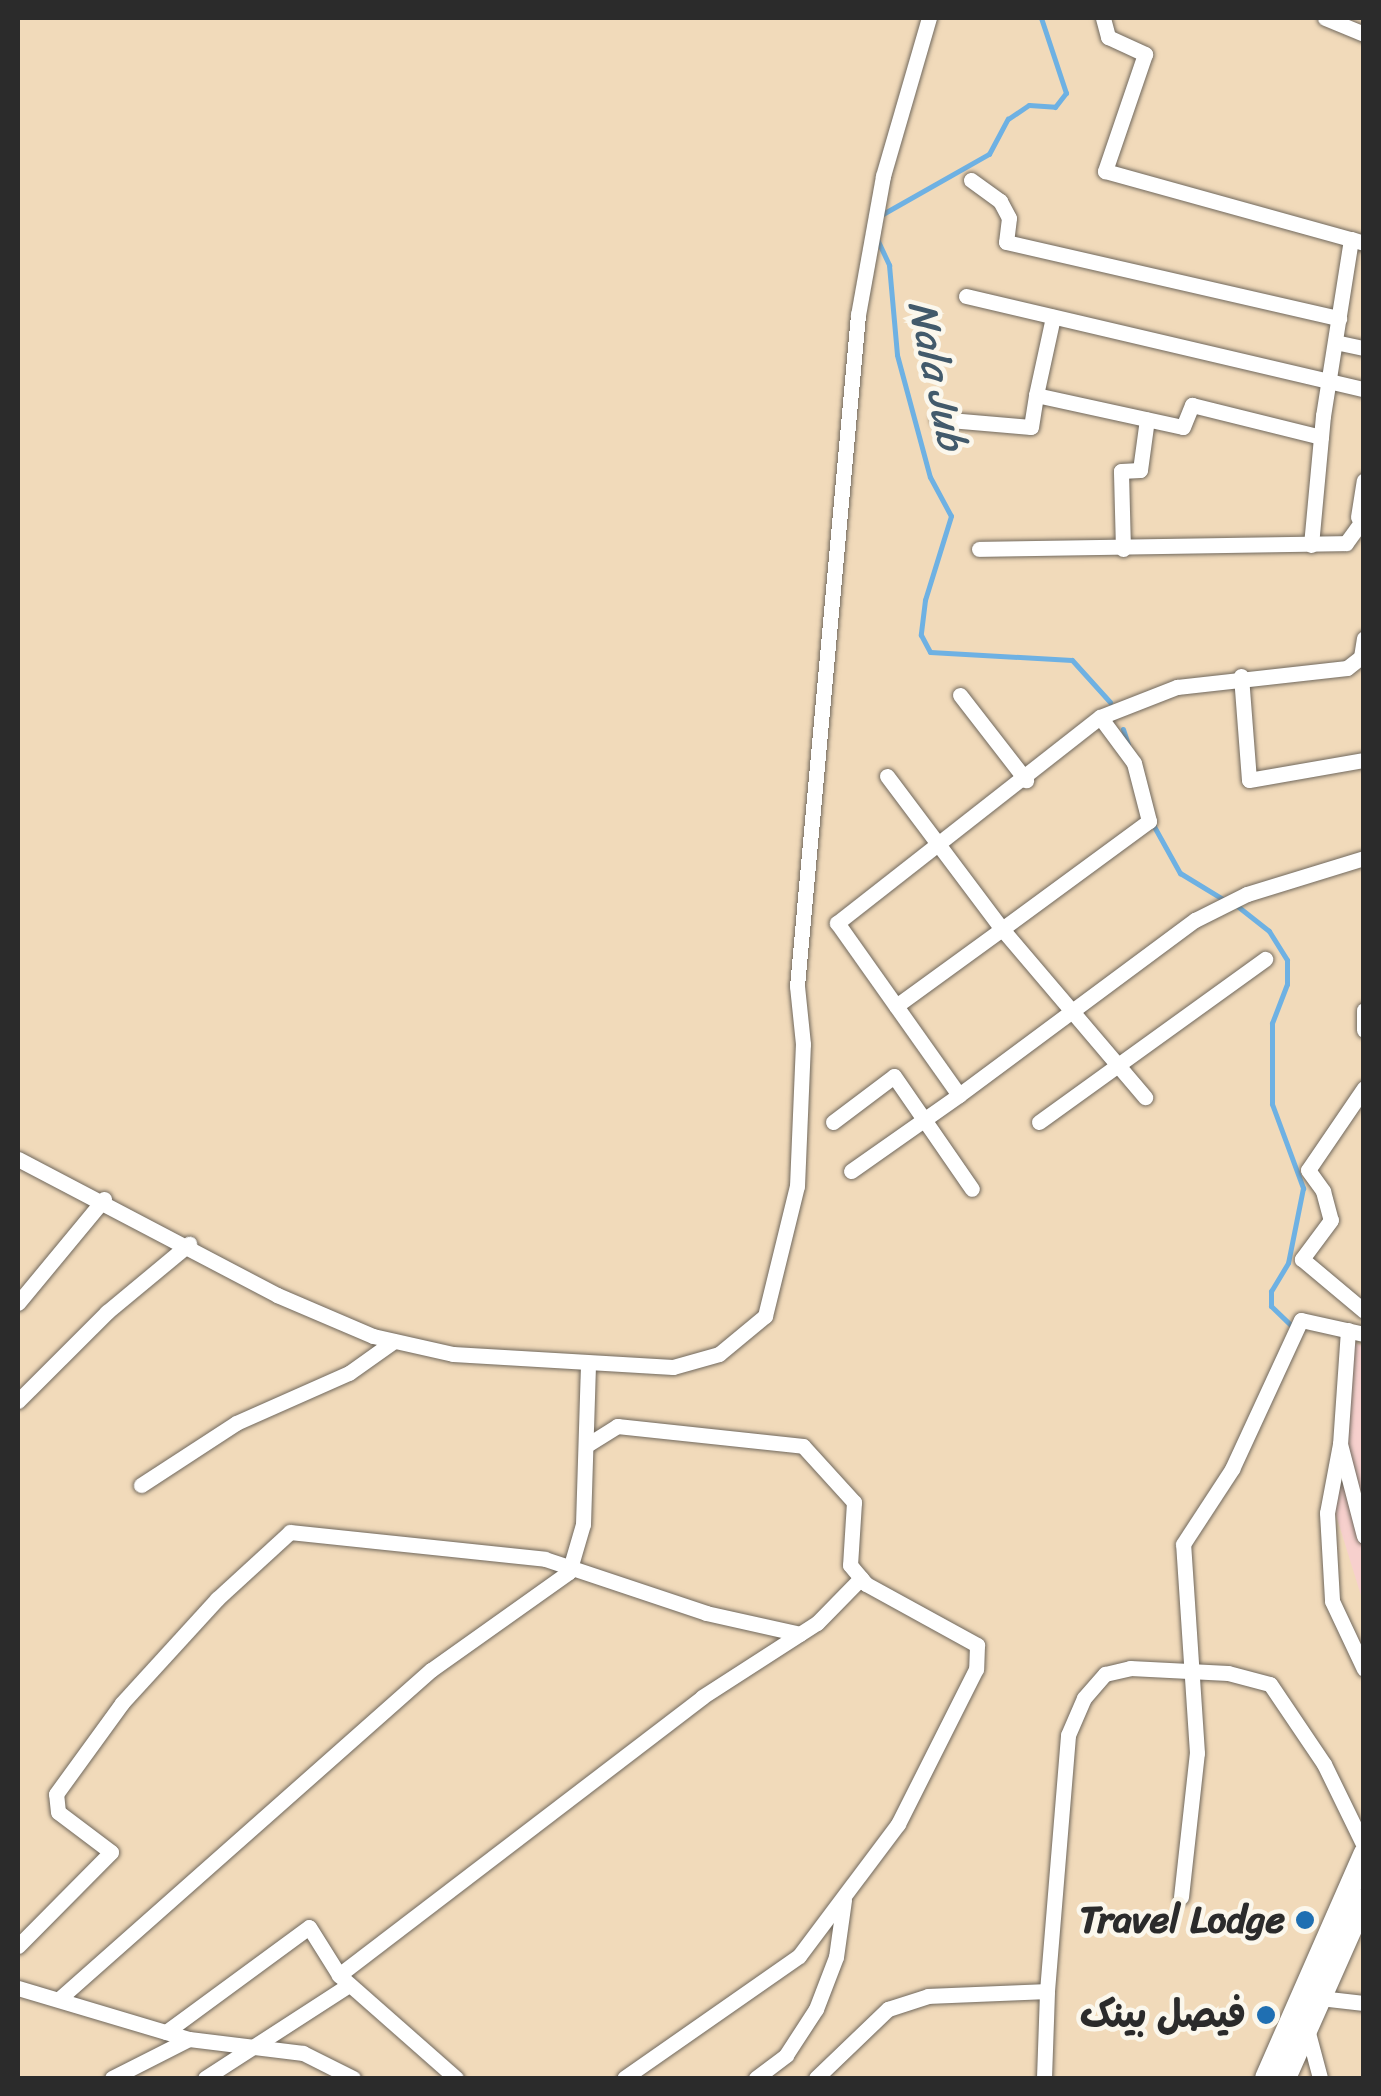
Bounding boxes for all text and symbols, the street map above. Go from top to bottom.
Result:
water label: Nala Jub [898,296,976,454]
place label: Travel Lodge [1079,1897,1285,1943]
marker: Travel Lodge [1294,1909,1316,1931]
place label: فیصل بینک [1080,1992,1246,2038]
marker: فیصل بینک [1255,2004,1277,2026]

